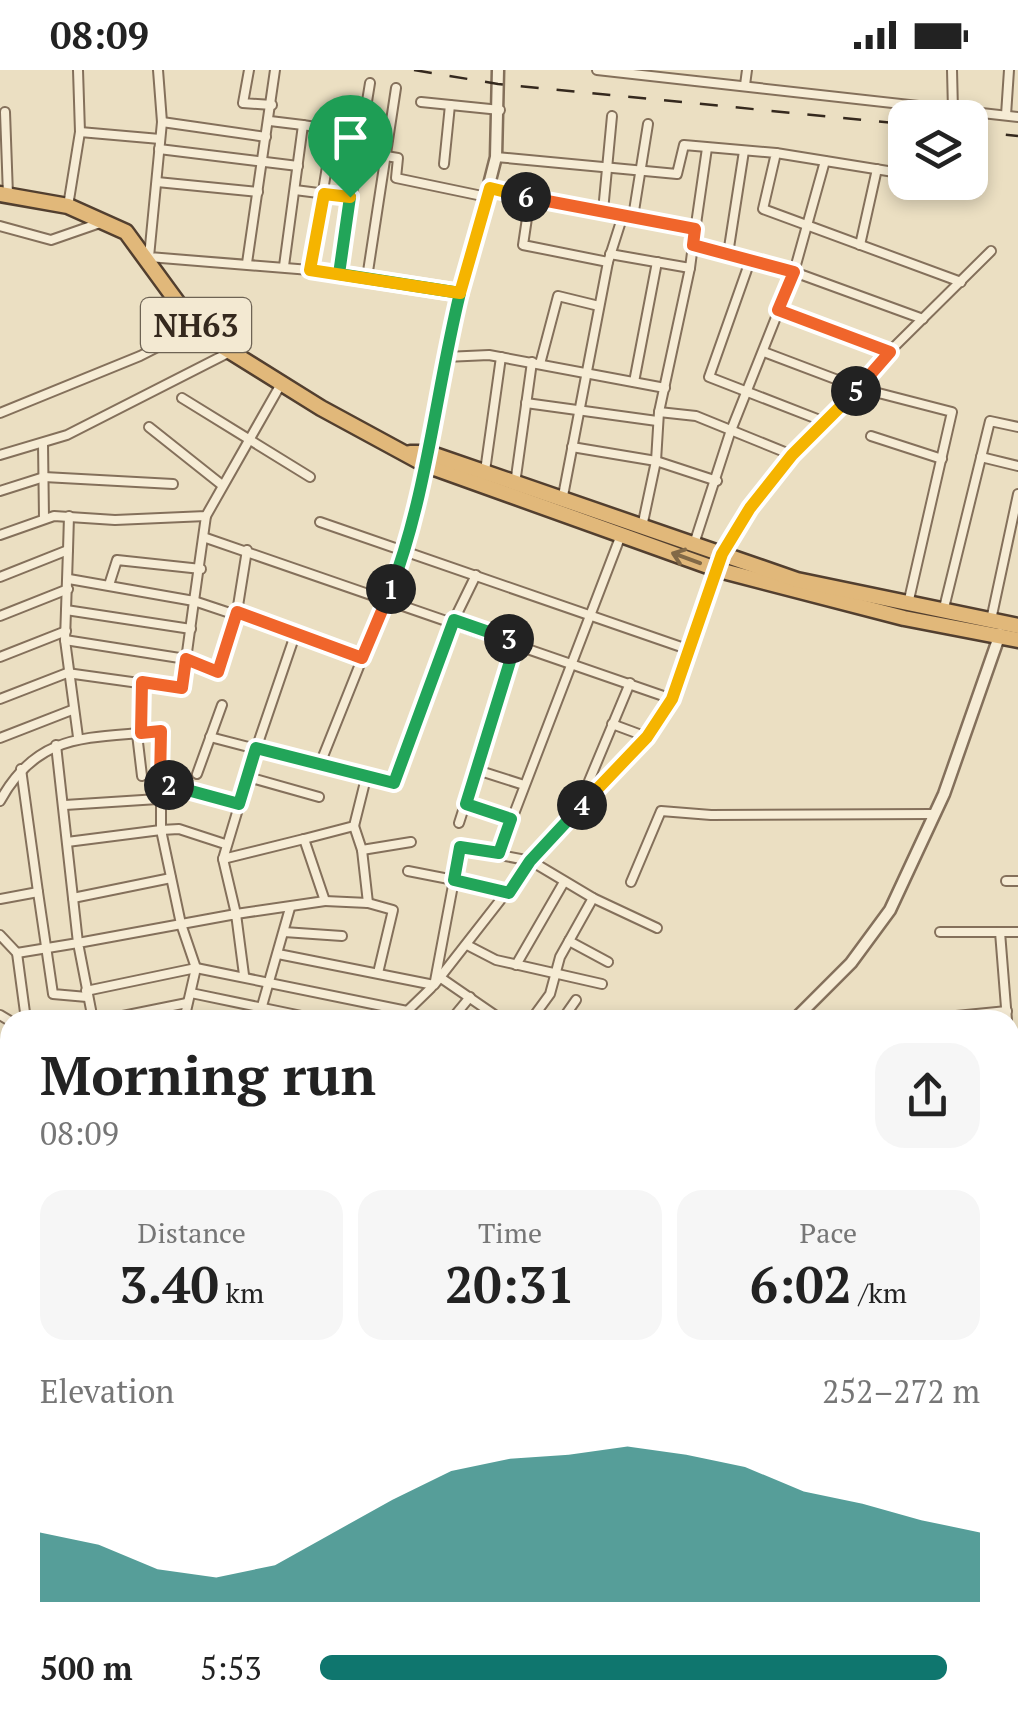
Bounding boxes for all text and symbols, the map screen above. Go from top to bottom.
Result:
text: 08:09 [50,10,149,60]
pin [308,95,393,198]
map controls [888,100,988,200]
button: layers [888,100,988,200]
icon: arrive [323,110,378,165]
pin: 6 [501,172,551,222]
text: 6 [518,178,534,215]
road number: NH63 [141,298,251,352]
pin: 5 [831,366,881,416]
text: 5 [848,372,864,409]
one-way arrow [672,548,703,566]
pin: 1 [366,564,416,614]
text: 1 [383,570,399,607]
pin: 3 [484,614,534,664]
text: 3 [501,620,517,657]
pin: 2 [144,760,194,810]
text: 2 [161,766,177,803]
pin: 4 [557,780,607,830]
text: 4 [574,786,590,823]
text: Morning run [40,1038,376,1111]
button: share [875,1043,980,1148]
text: 08:09 [40,1112,119,1154]
text: Distance [138,1214,246,1251]
text: Time [478,1214,542,1251]
text: Pace [800,1214,857,1251]
text: 3.40 [119,1251,219,1317]
text: 20:31 [445,1251,575,1317]
text: 6:02 [750,1251,852,1317]
text: km [219,1274,264,1311]
text: /km [852,1274,907,1311]
text: Elevation [40,1370,174,1412]
text: 252–272 m [822,1370,980,1412]
text: 500 m [40,1647,132,1689]
text: 5:53 [200,1647,262,1689]

